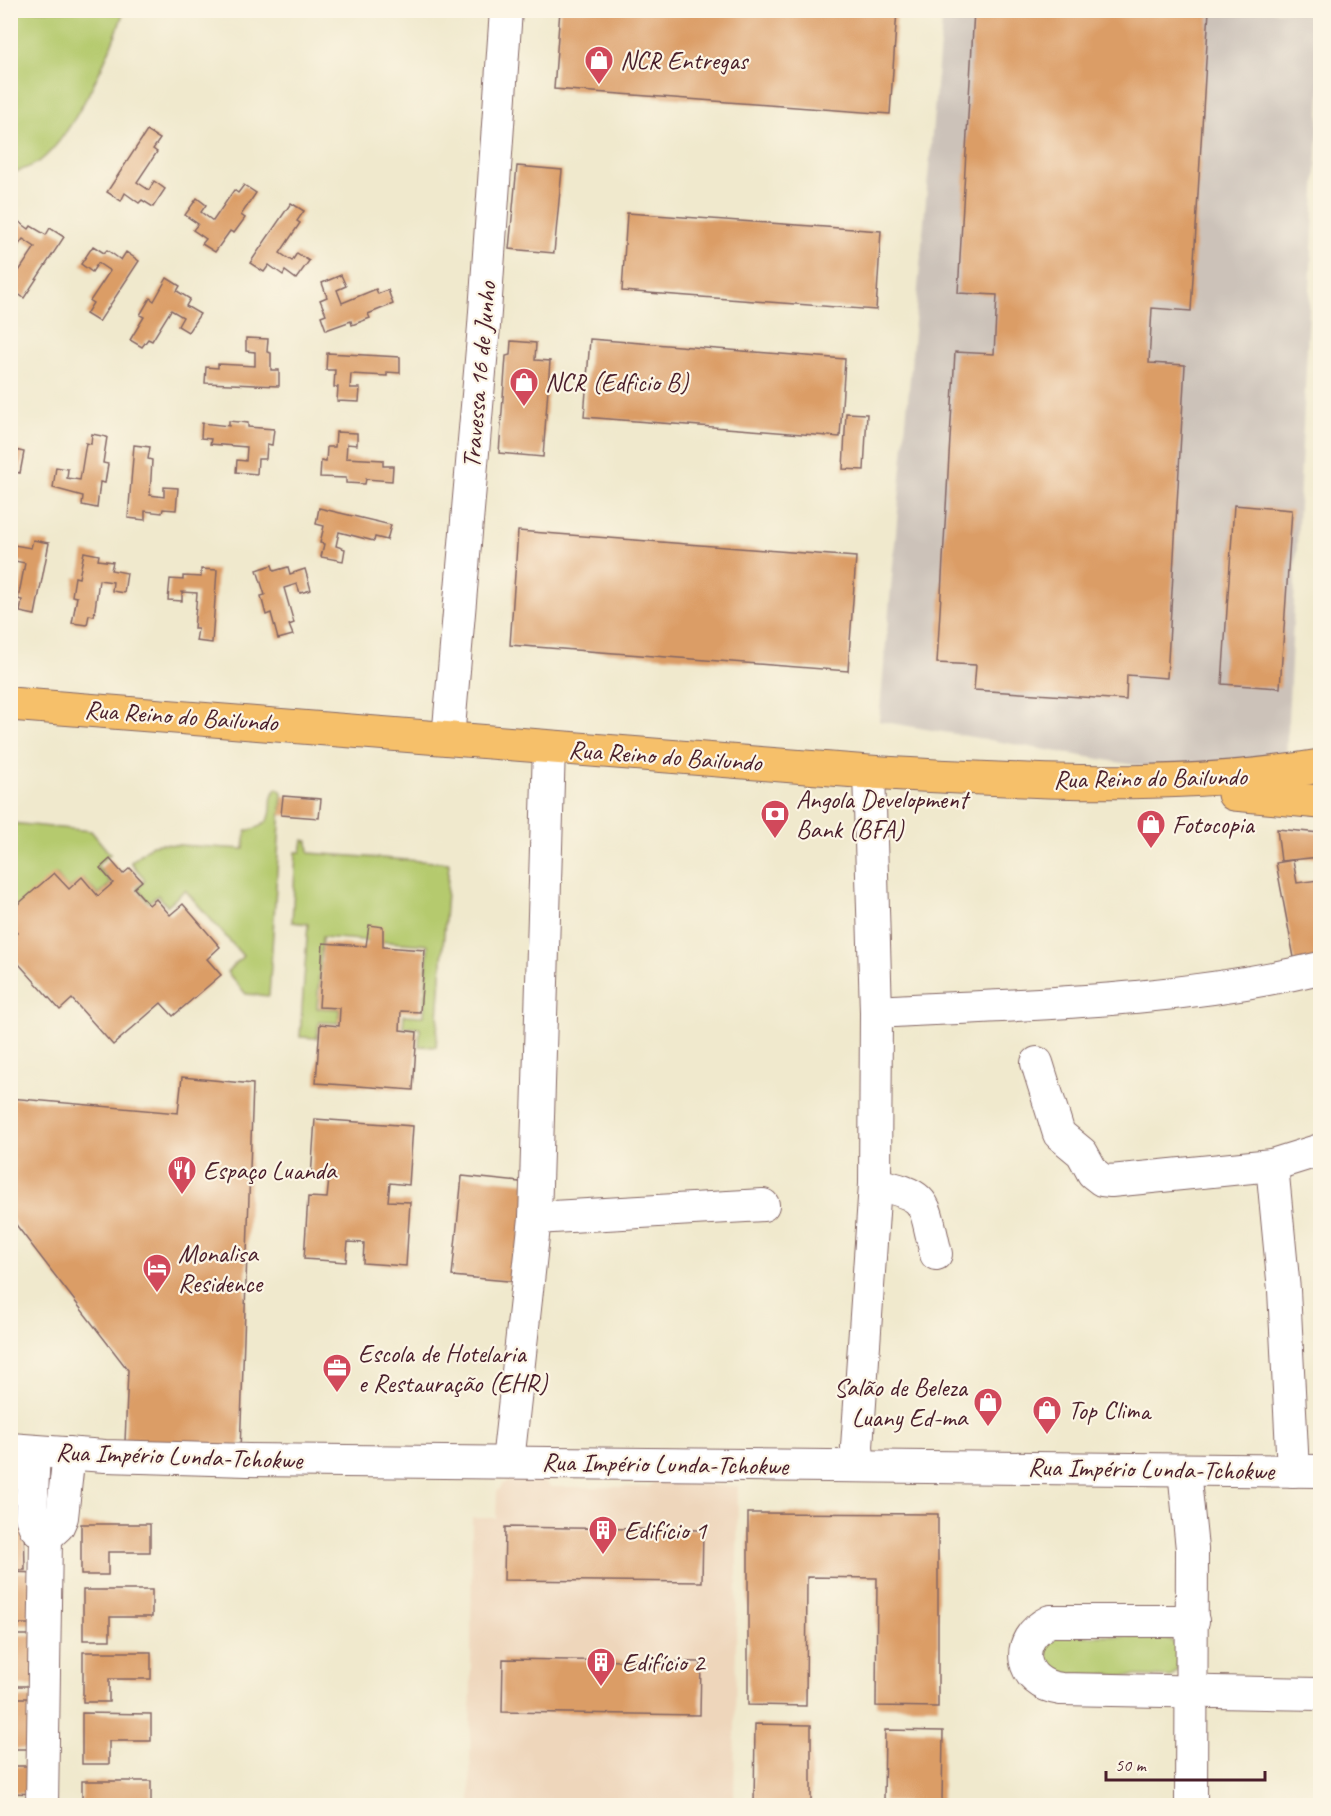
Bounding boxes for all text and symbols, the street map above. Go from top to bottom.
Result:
shop icon: NCR Entregas [583,44,615,86]
place label: NCR Entregas [620,44,750,77]
street label: Travessa 16 de Junho [454,279,504,470]
shop icon: NCR (Edficio B) [508,366,540,408]
place label: NCR (Edficio B) [545,366,690,399]
street label: Rua Reino do Bailundo [83,693,280,739]
street label: Rua Reino do Bailundo [567,733,764,779]
street label: Rua Reino do Bailundo [1053,760,1249,796]
place label: Angola Development Bank (BFA) [796,783,971,846]
bank icon: Angola Development Bank (BFA) [759,798,791,840]
shop icon: Fotocopia [1135,808,1167,850]
place label: Fotocopia [1172,808,1255,841]
restaurant icon: Espaço Luanda [166,1154,198,1196]
place label: Espaço Luanda [203,1154,338,1187]
place label: Monalisa Residence [178,1237,264,1300]
hotel icon: Monalisa Residence [141,1252,173,1294]
place label: Escola de Hotelaria e Restauração (EHR) [358,1337,548,1400]
office icon: Escola de Hotelaria e Restauração (EHR) [321,1352,353,1394]
place label: Salão de Beleza Luany Ed-ma [834,1371,969,1434]
shop icon: Salão de Beleza Luany Ed-ma [972,1386,1004,1428]
shop icon: Top Clima [1031,1394,1063,1436]
place label: Top Clima [1068,1394,1152,1427]
street label: Rua Império Lunda-Tchokwe [55,1435,304,1477]
street label: Rua Império Lunda-Tchokwe [541,1445,790,1483]
street label: Rua Império Lunda-Tchokwe [1027,1450,1276,1488]
building icon: Edifício 1 [587,1514,619,1556]
place label: Edifício 1 [624,1514,708,1547]
building icon: Edifício 2 [585,1646,617,1688]
place label: Edifício 2 [622,1646,707,1679]
scale bar [1106,1744,1265,1782]
text: 50 m [1115,1754,1148,1776]

